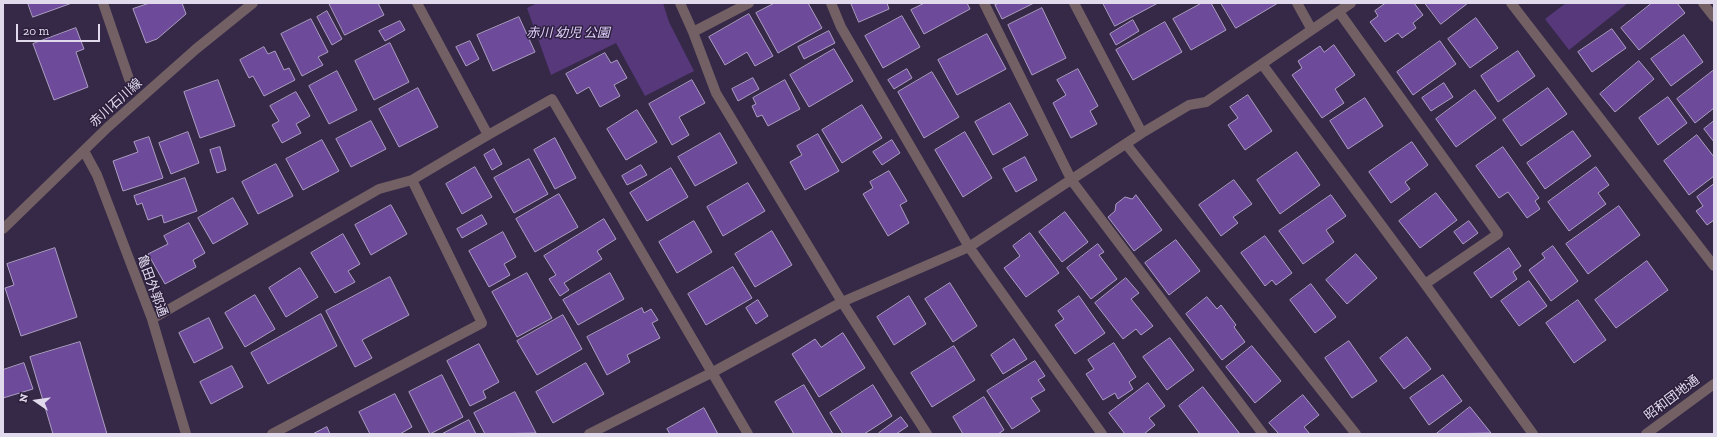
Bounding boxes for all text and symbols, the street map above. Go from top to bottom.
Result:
scale bar [18,16,102,42]
text: 20 m [23,24,49,38]
park label: 赤川 幼児 公園 [526,25,610,41]
street label: 赤川石川線 [87,75,145,131]
street label: 亀田外郭通 [134,253,170,319]
street label: 昭和団地通 [1641,372,1703,424]
north arrow [16,381,56,421]
text: N [17,393,31,404]

